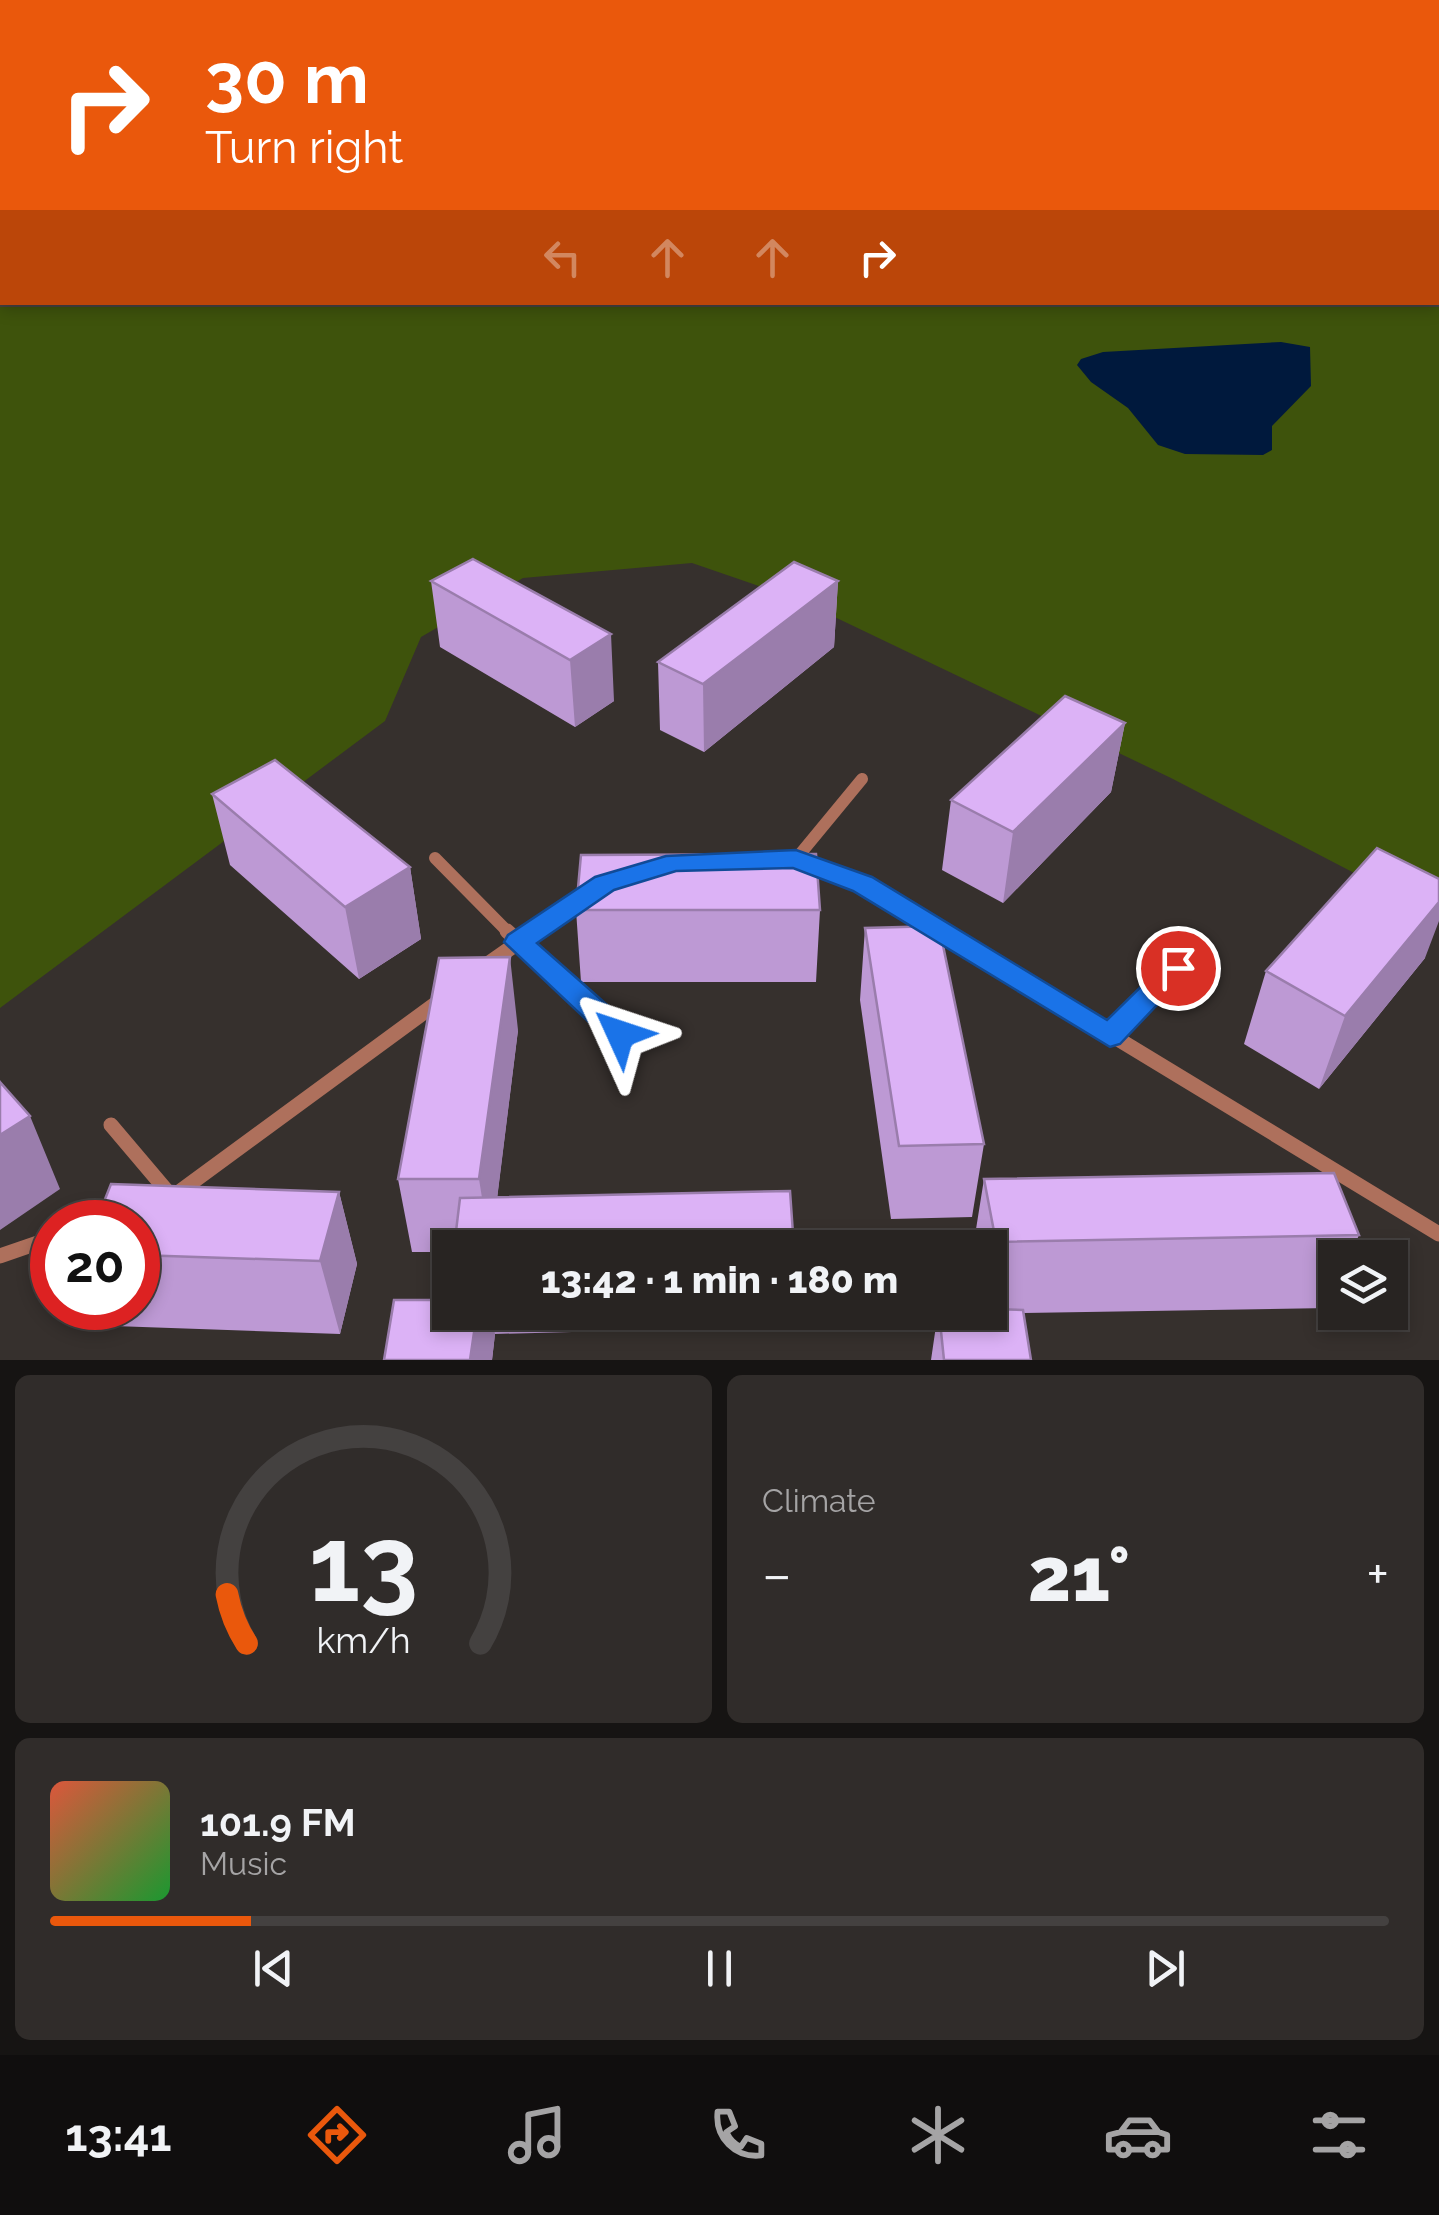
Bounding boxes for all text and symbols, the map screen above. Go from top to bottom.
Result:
text: 30 m [205,37,369,119]
icon: right [40,40,170,170]
text: Turn right [205,121,403,174]
icon: left [535,230,590,285]
icon: ahead [640,230,695,285]
icon: ahead [745,230,800,285]
icon: right [850,230,905,285]
pin [1136,926,1221,1011]
icon: arrive [1151,941,1206,996]
position arrow [568,982,672,1086]
speed limit sign: 20 [30,1200,160,1330]
map controls [1318,1240,1408,1330]
button: layers [1318,1240,1408,1330]
text: 13:42 · 1 min · 180 m [541,1257,898,1302]
text: Climate [762,1482,876,1519]
text: 13 [309,1503,418,1625]
text: 21° [1028,1530,1130,1619]
text: − [762,1542,792,1607]
text: + [1366,1542,1389,1607]
text: km/h [316,1619,411,1661]
text: 101.9 FM [200,1800,356,1845]
text: Music [200,1845,287,1882]
icon: previous [246,1941,301,1996]
icon: pause [692,1941,747,1996]
icon: next [1138,1941,1193,1996]
icon: directions [302,2100,372,2170]
icon: music [502,2100,572,2170]
icon: phone [703,2100,773,2170]
icon: climate [903,2100,973,2170]
icon: car [1103,2100,1173,2170]
icon: filters [1304,2100,1374,2170]
text: 13:41 [65,2109,172,2162]

